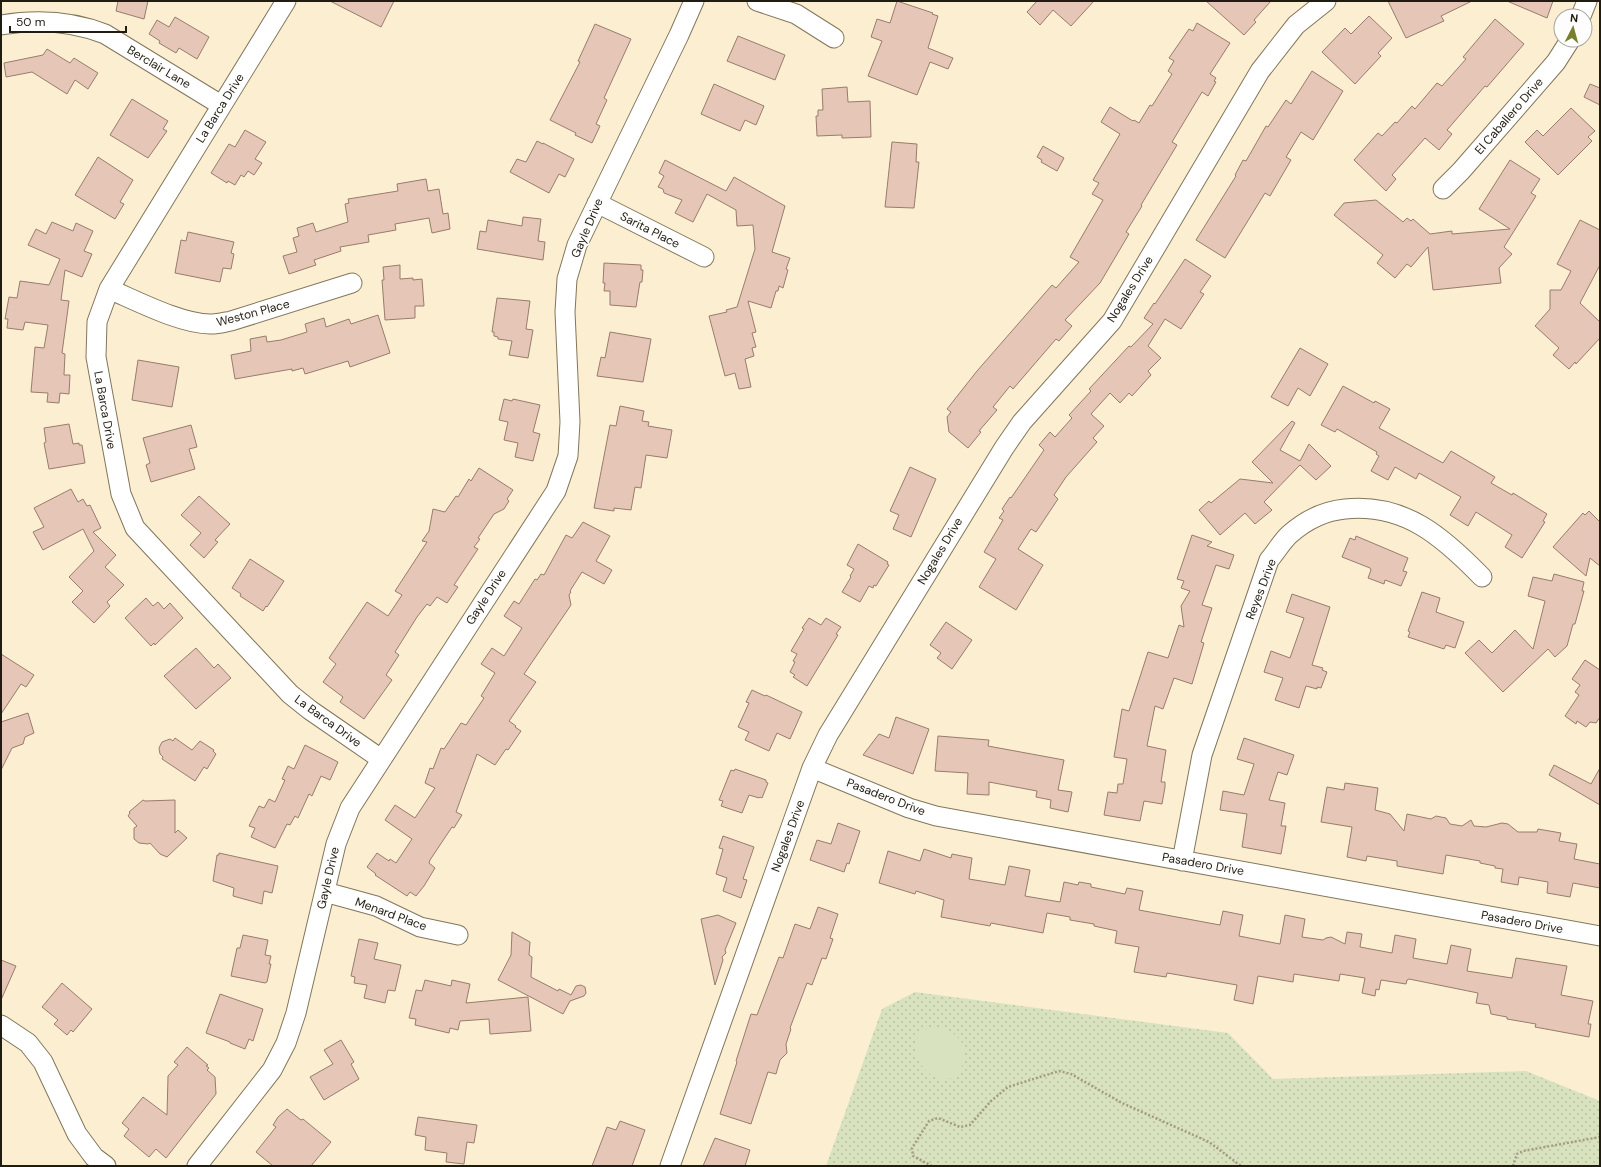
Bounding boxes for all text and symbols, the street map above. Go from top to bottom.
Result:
scale bar [10,8,126,34]
north arrow [1553,8,1593,48]
text: N [1569,11,1579,25]
text: 50 m [16,14,45,30]
street label: Berclair Lane [124,42,194,92]
street label: La Barca Drive [192,70,248,146]
street label: El Caballero Drive [1471,74,1547,158]
street label: Gayle Drive [567,196,607,260]
street label: Sarita Place [617,208,683,252]
street label: Nogales Drive [1103,253,1157,325]
street label: Weston Place [215,296,292,330]
street label: La Barca Drive [90,370,120,450]
street label: Nogales Drive [914,514,966,587]
street label: Reyes Drive [1242,556,1280,622]
street label: Gayle Drive [462,566,510,628]
street label: La Barca Drive [291,691,365,751]
street label: Pasadero Drive [844,775,928,819]
street label: Nogales Drive [768,798,808,874]
street label: Gayle Drive [313,845,343,911]
street label: Pasadero Drive [1161,849,1245,879]
street label: Menard Place [353,894,429,934]
street label: Pasadero Drive [1480,907,1564,937]

